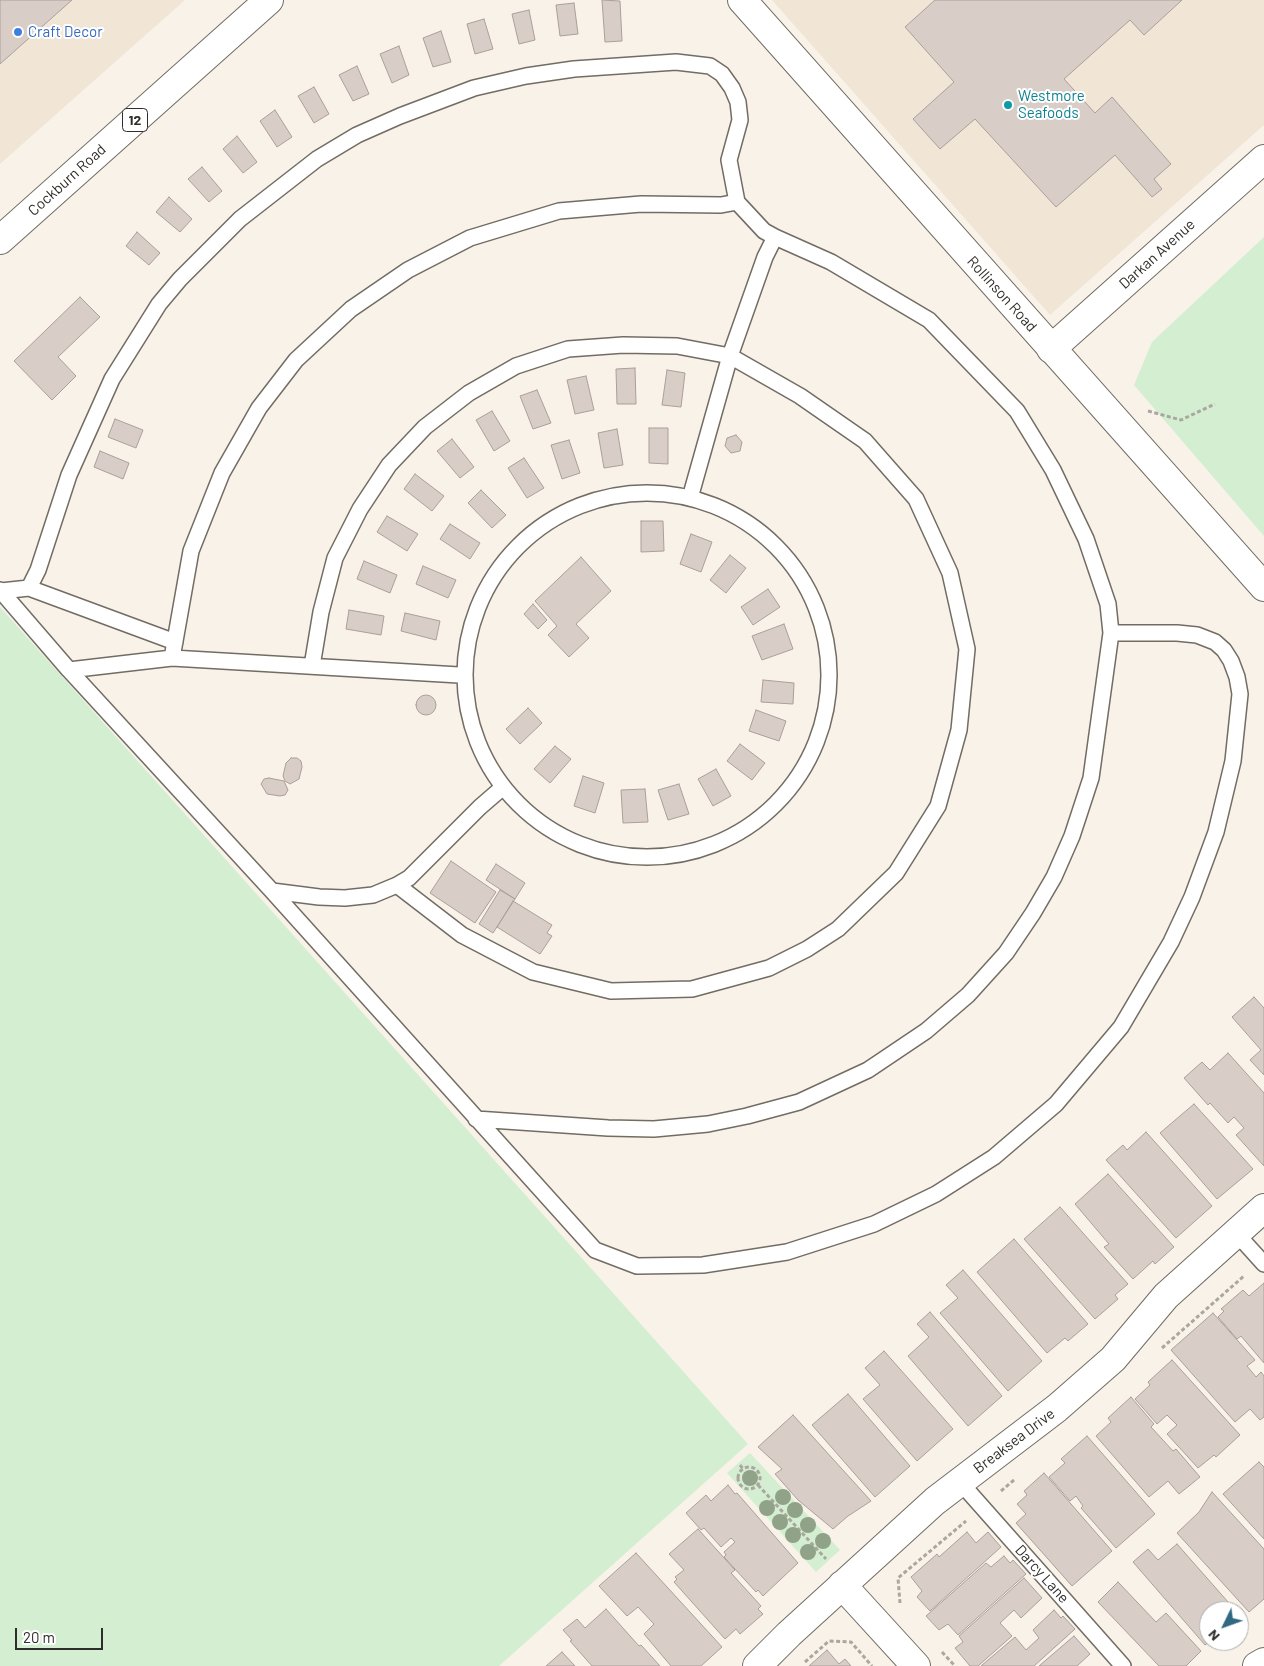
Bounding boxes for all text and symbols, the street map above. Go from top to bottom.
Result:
place label: Craft Decor [28,23,103,41]
marker: Craft Decor [12,26,24,38]
place label: Westmore Seafoods [1018,87,1085,122]
marker: Westmore Seafoods [1002,99,1014,111]
road number: 12 [122,108,148,132]
street label: Cockburn Road [24,140,110,220]
street label: Darkan Avenue [1115,215,1199,293]
street label: Rollinson Road [963,252,1041,336]
street label: Breaksea Drive [970,1405,1058,1477]
street label: Darcy Lane [1011,1541,1073,1607]
north arrow [1199,1601,1249,1651]
scale bar [18,1618,105,1650]
text: N [1204,1627,1223,1645]
text: 20 m [23,1628,55,1646]

